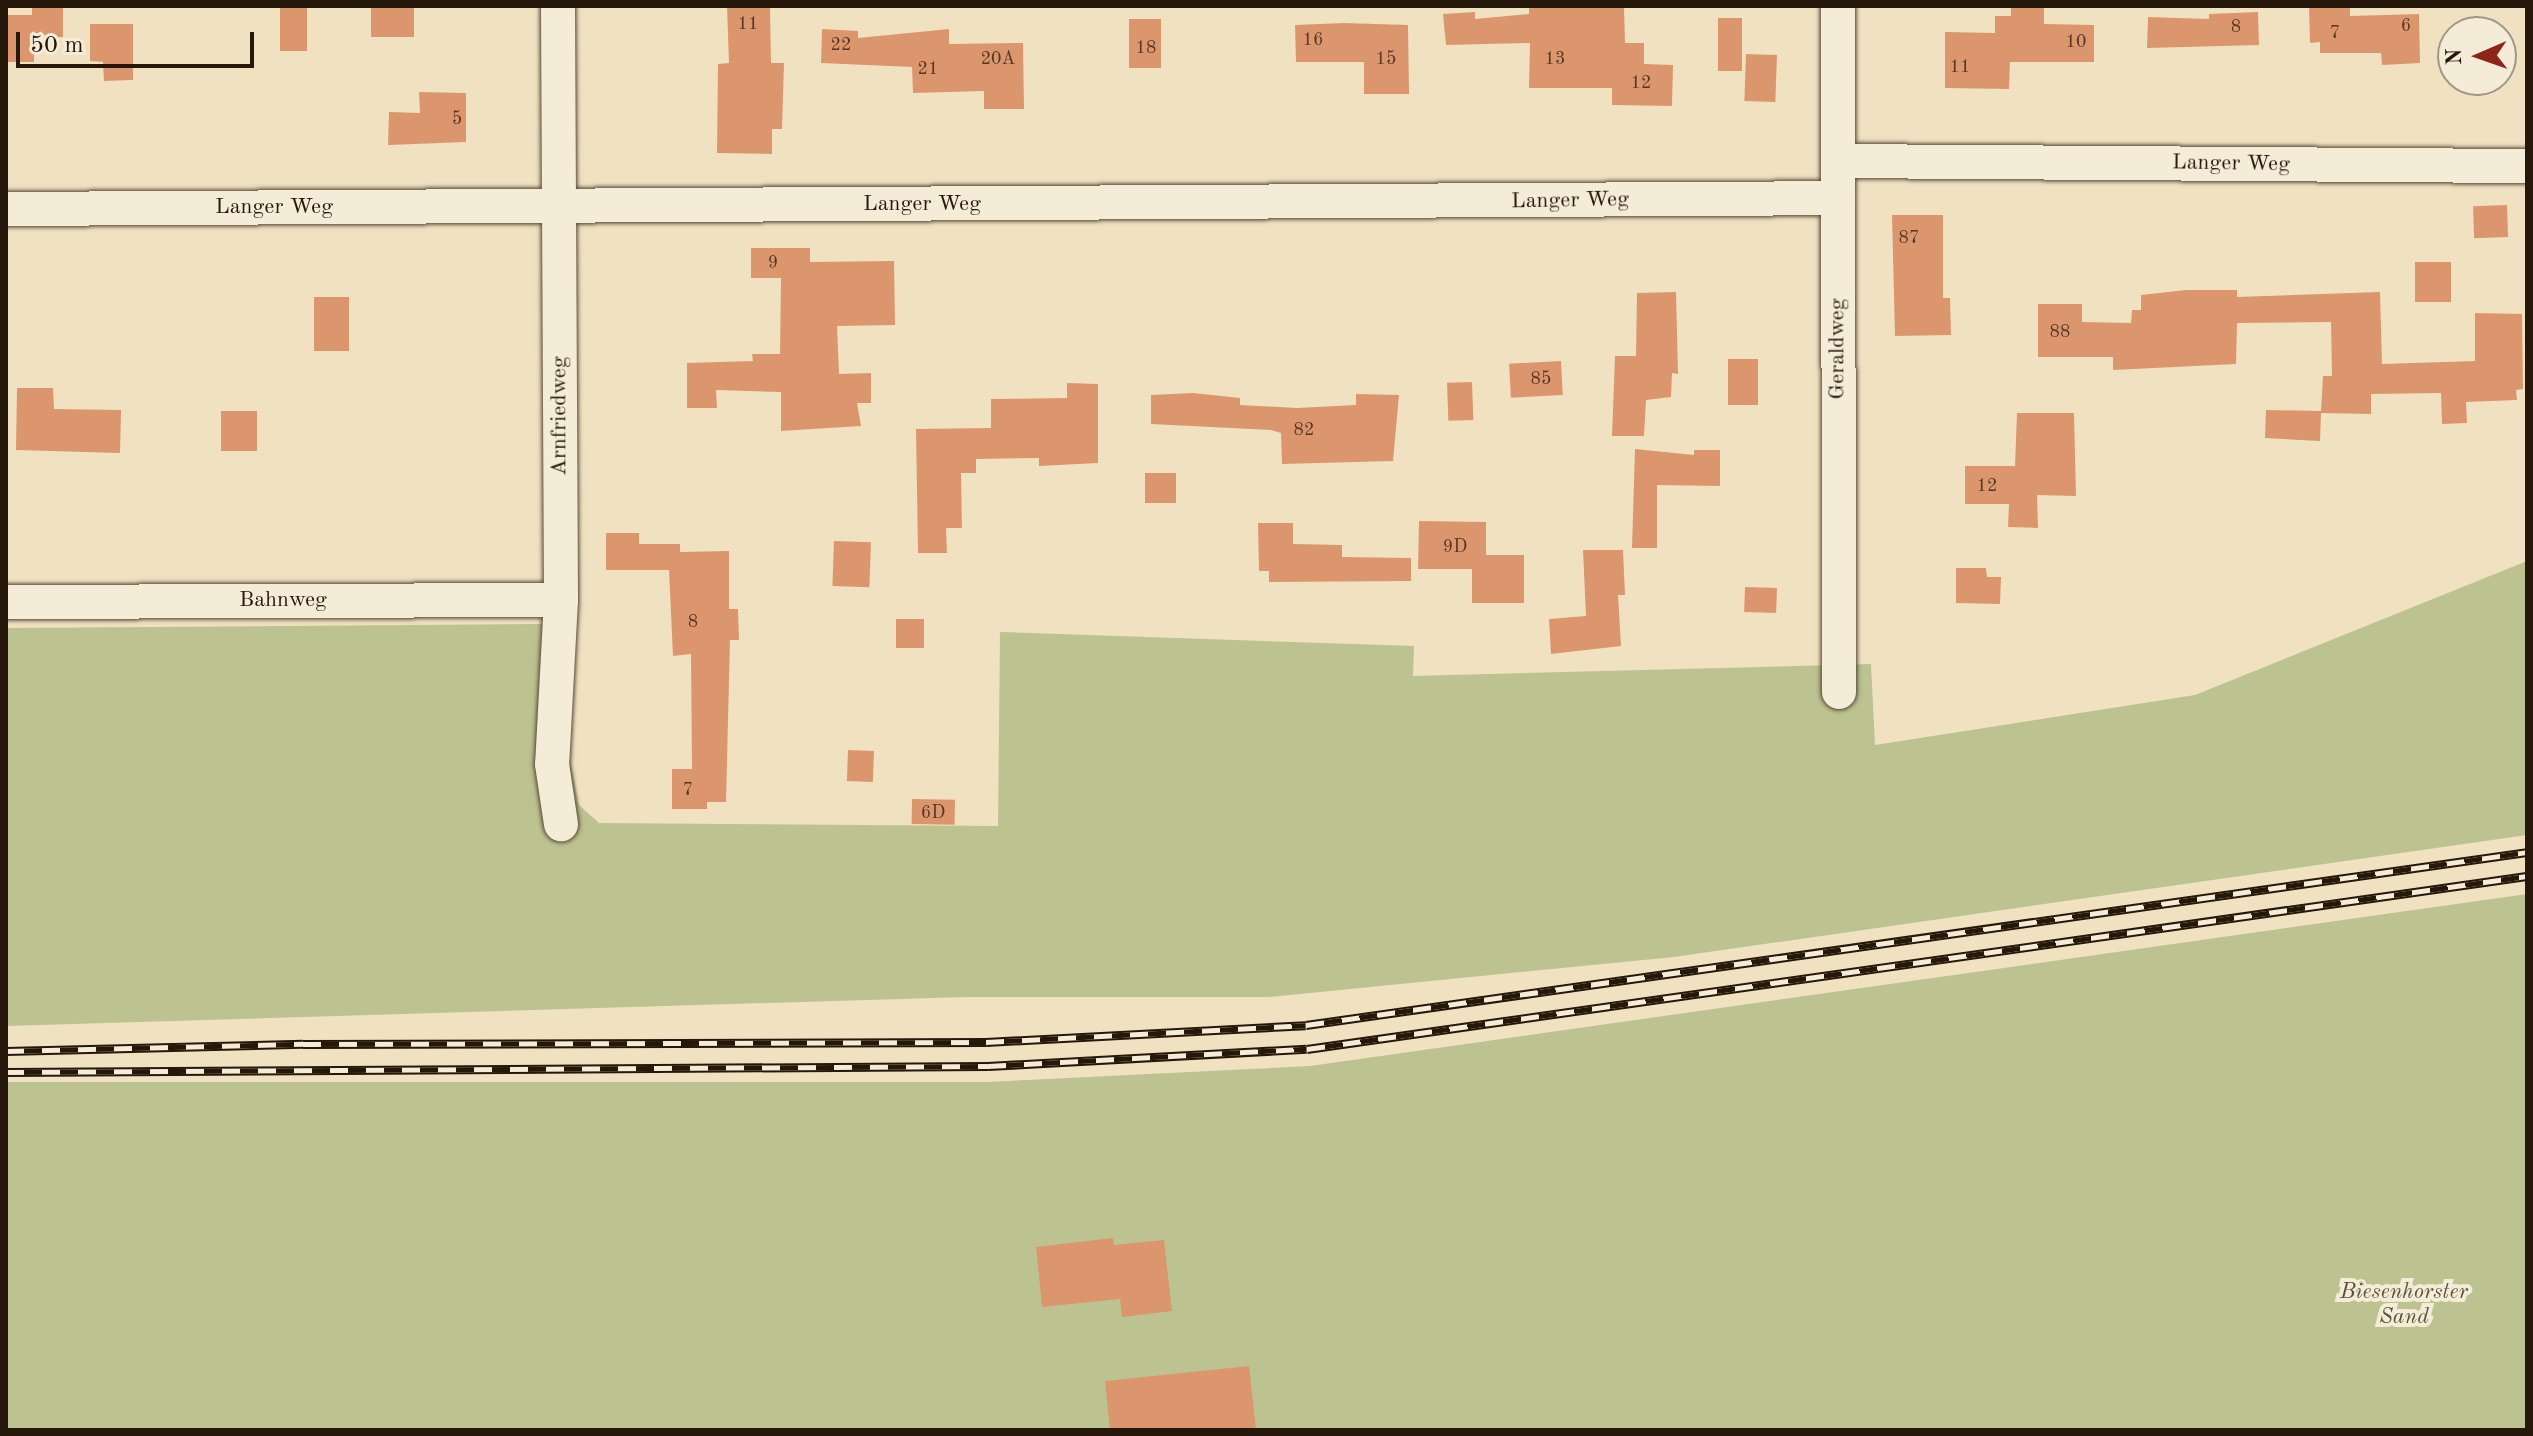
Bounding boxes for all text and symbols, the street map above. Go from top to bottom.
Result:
house number: 11 [738,13,758,35]
house number: 6 [2401,15,2411,37]
scale bar [20,16,258,66]
house number: 8 [2231,16,2241,38]
north arrow [2437,16,2517,96]
house number: 7 [2330,22,2340,44]
house number: 16 [1303,29,1323,51]
house number: 10 [2066,31,2086,53]
text: 50 m [30,34,84,58]
house number: 22 [831,34,851,56]
house number: 18 [1136,37,1156,59]
house number: 20A [981,48,1015,70]
house number: 15 [1376,48,1396,70]
house number: 13 [1545,48,1565,70]
text: N [2444,48,2466,66]
house number: 11 [1950,56,1970,78]
house number: 21 [918,58,938,80]
house number: 12 [1631,72,1651,94]
house number: 5 [452,108,462,130]
street label: Langer Weg [2172,150,2290,178]
street label: Langer Weg [1511,187,1629,215]
street label: Langer Weg [863,192,981,218]
street label: Langer Weg [215,195,333,221]
house number: 87 [1899,227,1919,249]
house number: 9 [768,252,778,274]
street label: Geraldweg [1825,298,1851,400]
house number: 88 [2050,321,2070,343]
street label: Arnfriedweg [547,356,573,476]
house number: 85 [1531,368,1551,390]
house number: 82 [1294,419,1314,441]
house number: 12 [1977,475,1997,497]
house number: 9D [1443,536,1467,558]
street label: Bahnweg [239,588,327,614]
house number: 8 [688,611,698,633]
house number: 7 [683,779,693,801]
house number: 6D [921,802,945,824]
park label: Biesenhorster Sand [2340,1279,2468,1330]

